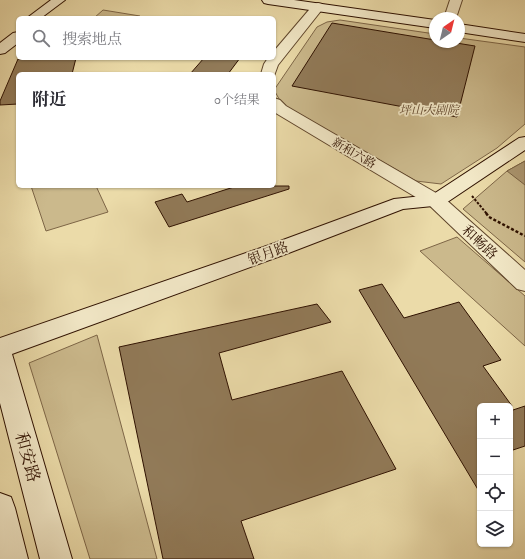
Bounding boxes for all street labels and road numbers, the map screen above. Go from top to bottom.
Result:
street label: 新和六路 [329,135,378,172]
street label: 和畅路 [458,222,501,264]
street label: 银月路 [246,238,291,270]
street label: 和安路 [10,430,44,485]

